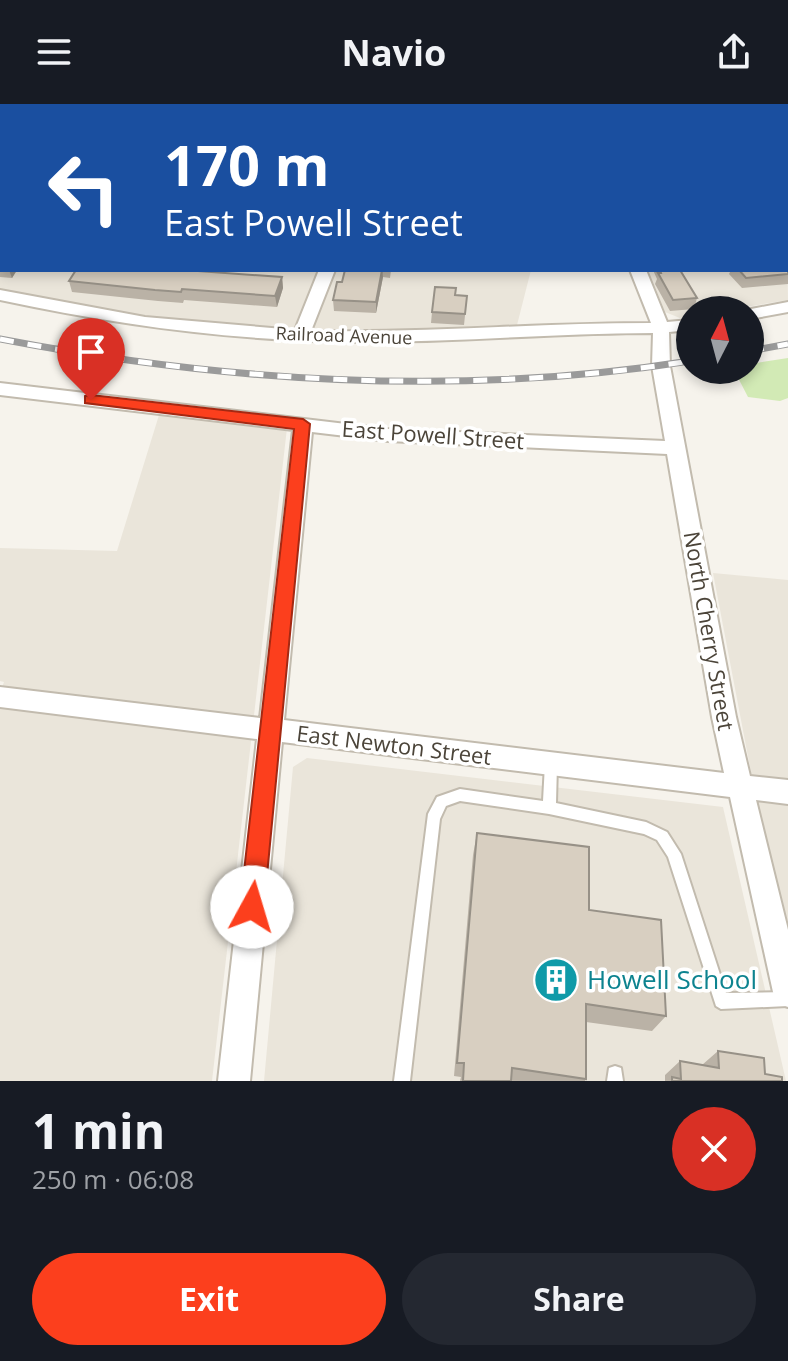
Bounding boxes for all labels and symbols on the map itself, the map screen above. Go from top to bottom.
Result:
north arrow [676,296,764,384]
pin [57,318,125,400]
street label: Railroad Avenue [275,321,413,349]
street label: East Powell Street [341,413,525,455]
street label: North Cherry Street [678,529,742,733]
street label: East Newton Street [295,717,493,771]
position arrow [210,865,294,949]
building icon: Howell School [532,956,580,1004]
place label: Howell School [587,961,757,997]

